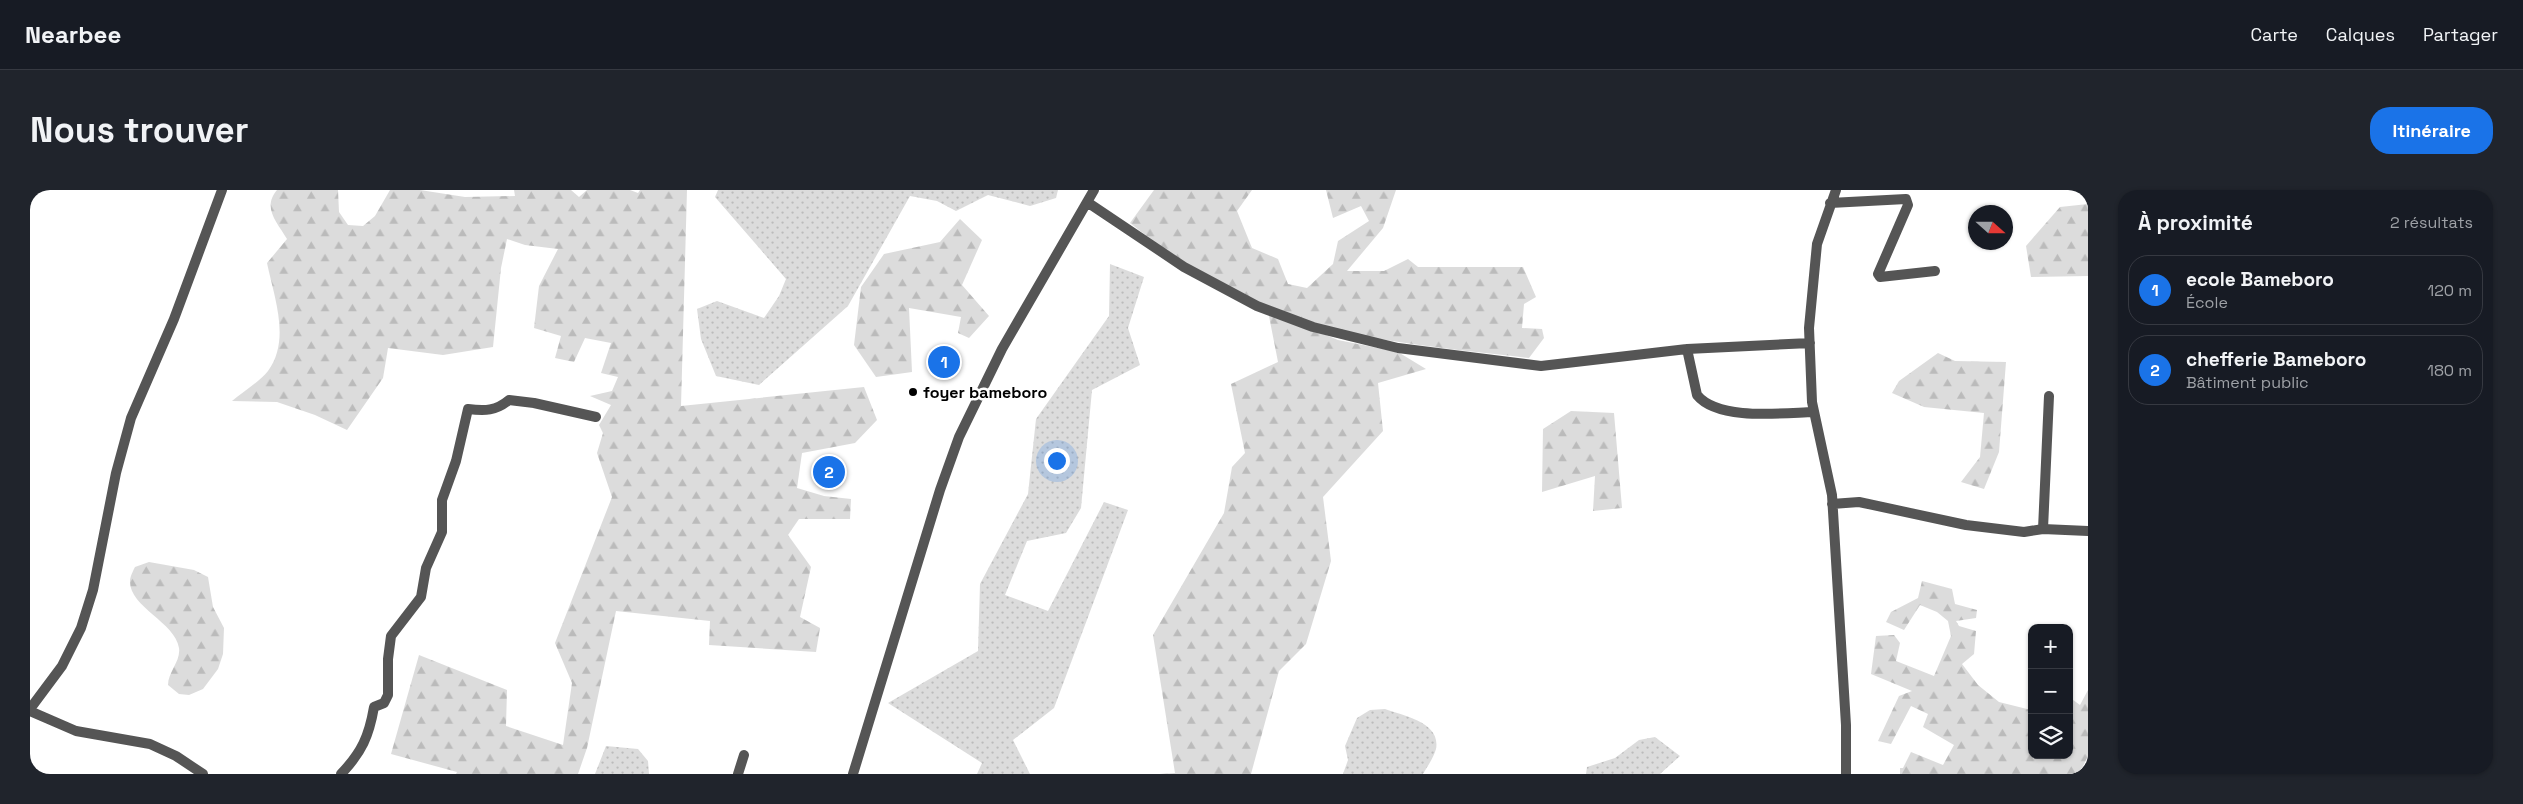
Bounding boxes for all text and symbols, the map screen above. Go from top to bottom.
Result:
text: Nearbee [25,19,121,50]
text: Carte [2251,23,2298,46]
text: Calques [2326,23,2395,46]
text: Partager [2423,23,2498,46]
button: Itinéraire [2370,107,2493,154]
text: Nous trouver [30,108,249,152]
north arrow [1968,205,2013,250]
text: À proximité [2138,209,2253,236]
text: 2 résultats [2390,212,2473,233]
text: ecole Bameboro [2186,267,2334,292]
text: 1 [2151,280,2159,301]
text: 120 m [2428,280,2472,301]
text: École [2186,292,2228,313]
pin: 1 [928,343,960,381]
text: chefferie Bameboro [2186,347,2366,372]
text: 2 [2150,360,2160,381]
text: 180 m [2427,360,2472,381]
text: Bâtiment public [2186,372,2309,393]
place label: foyer bameboro [923,382,1047,403]
marker: foyer bameboro [907,386,919,398]
your location [1044,448,1070,474]
pin: 2 [813,453,845,491]
map controls [2028,624,2073,759]
button: + [2028,624,2073,669]
button: − [2028,669,2073,714]
button: layers [2028,714,2073,759]

